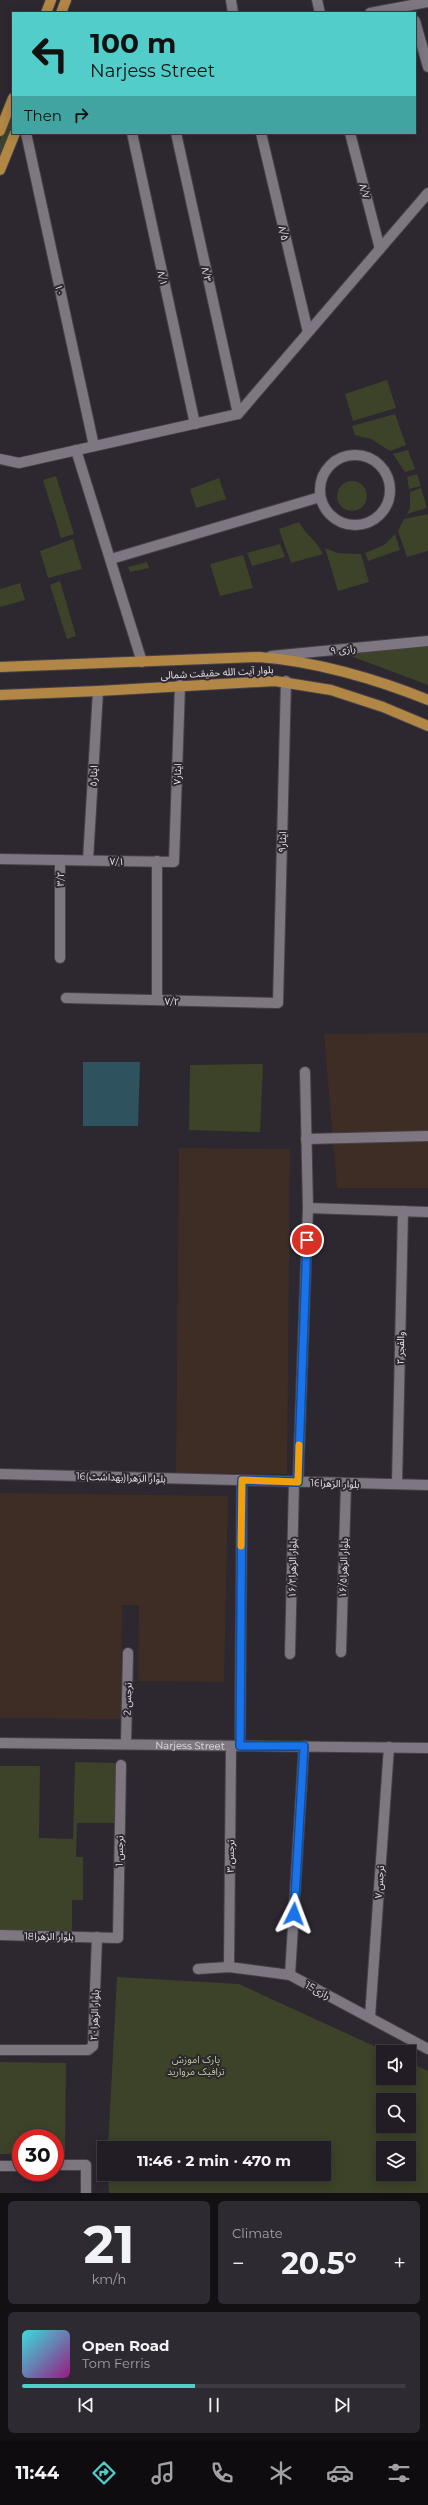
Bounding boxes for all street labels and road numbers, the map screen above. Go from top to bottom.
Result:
street label: ۸/۷ [356,182,373,200]
street label: ۸/۵ [276,224,292,242]
street label: ۸/۳ [199,266,214,283]
street label: ۸/۱ [155,270,170,287]
street label: ۱۰ [52,283,67,297]
street label: رازی ۹ [330,642,357,657]
street label: بلوار آیت الله حقیقت شمالی [160,663,274,682]
street label: ایثار۷ [171,763,184,785]
street label: ایثار۵ [86,765,101,787]
street label: ایثار۹ [276,831,289,853]
street label: ۷/۱ [109,855,125,868]
street label: ۳/۲ [54,871,67,887]
street label: ۷/۲ [164,995,180,1008]
street label: والفجر ۲ [394,1331,407,1365]
street label: 16بلوار الزهرا(بهداشت) [76,1469,166,1486]
street label: 16بلوار الزهرا [310,1476,360,1491]
street label: بلوار الزهرا۱۶/۳ [285,1538,300,1598]
street label: بلوار الزهرا۱۶/۵ [336,1538,351,1598]
street label: 2 نرجس [120,1682,135,1716]
street label: Narjess Street [155,1739,225,1753]
street label: 1 نرجس [113,1835,126,1867]
street label: نرجس ۳ [224,1839,237,1873]
street label: نرجس ۷ [372,1865,387,1899]
street label: 18بلوار الزهرا [24,1930,74,1943]
street label: 15رازی [303,1979,333,2003]
street label: بلوار الزهرا۲۰ [87,1989,102,2041]

